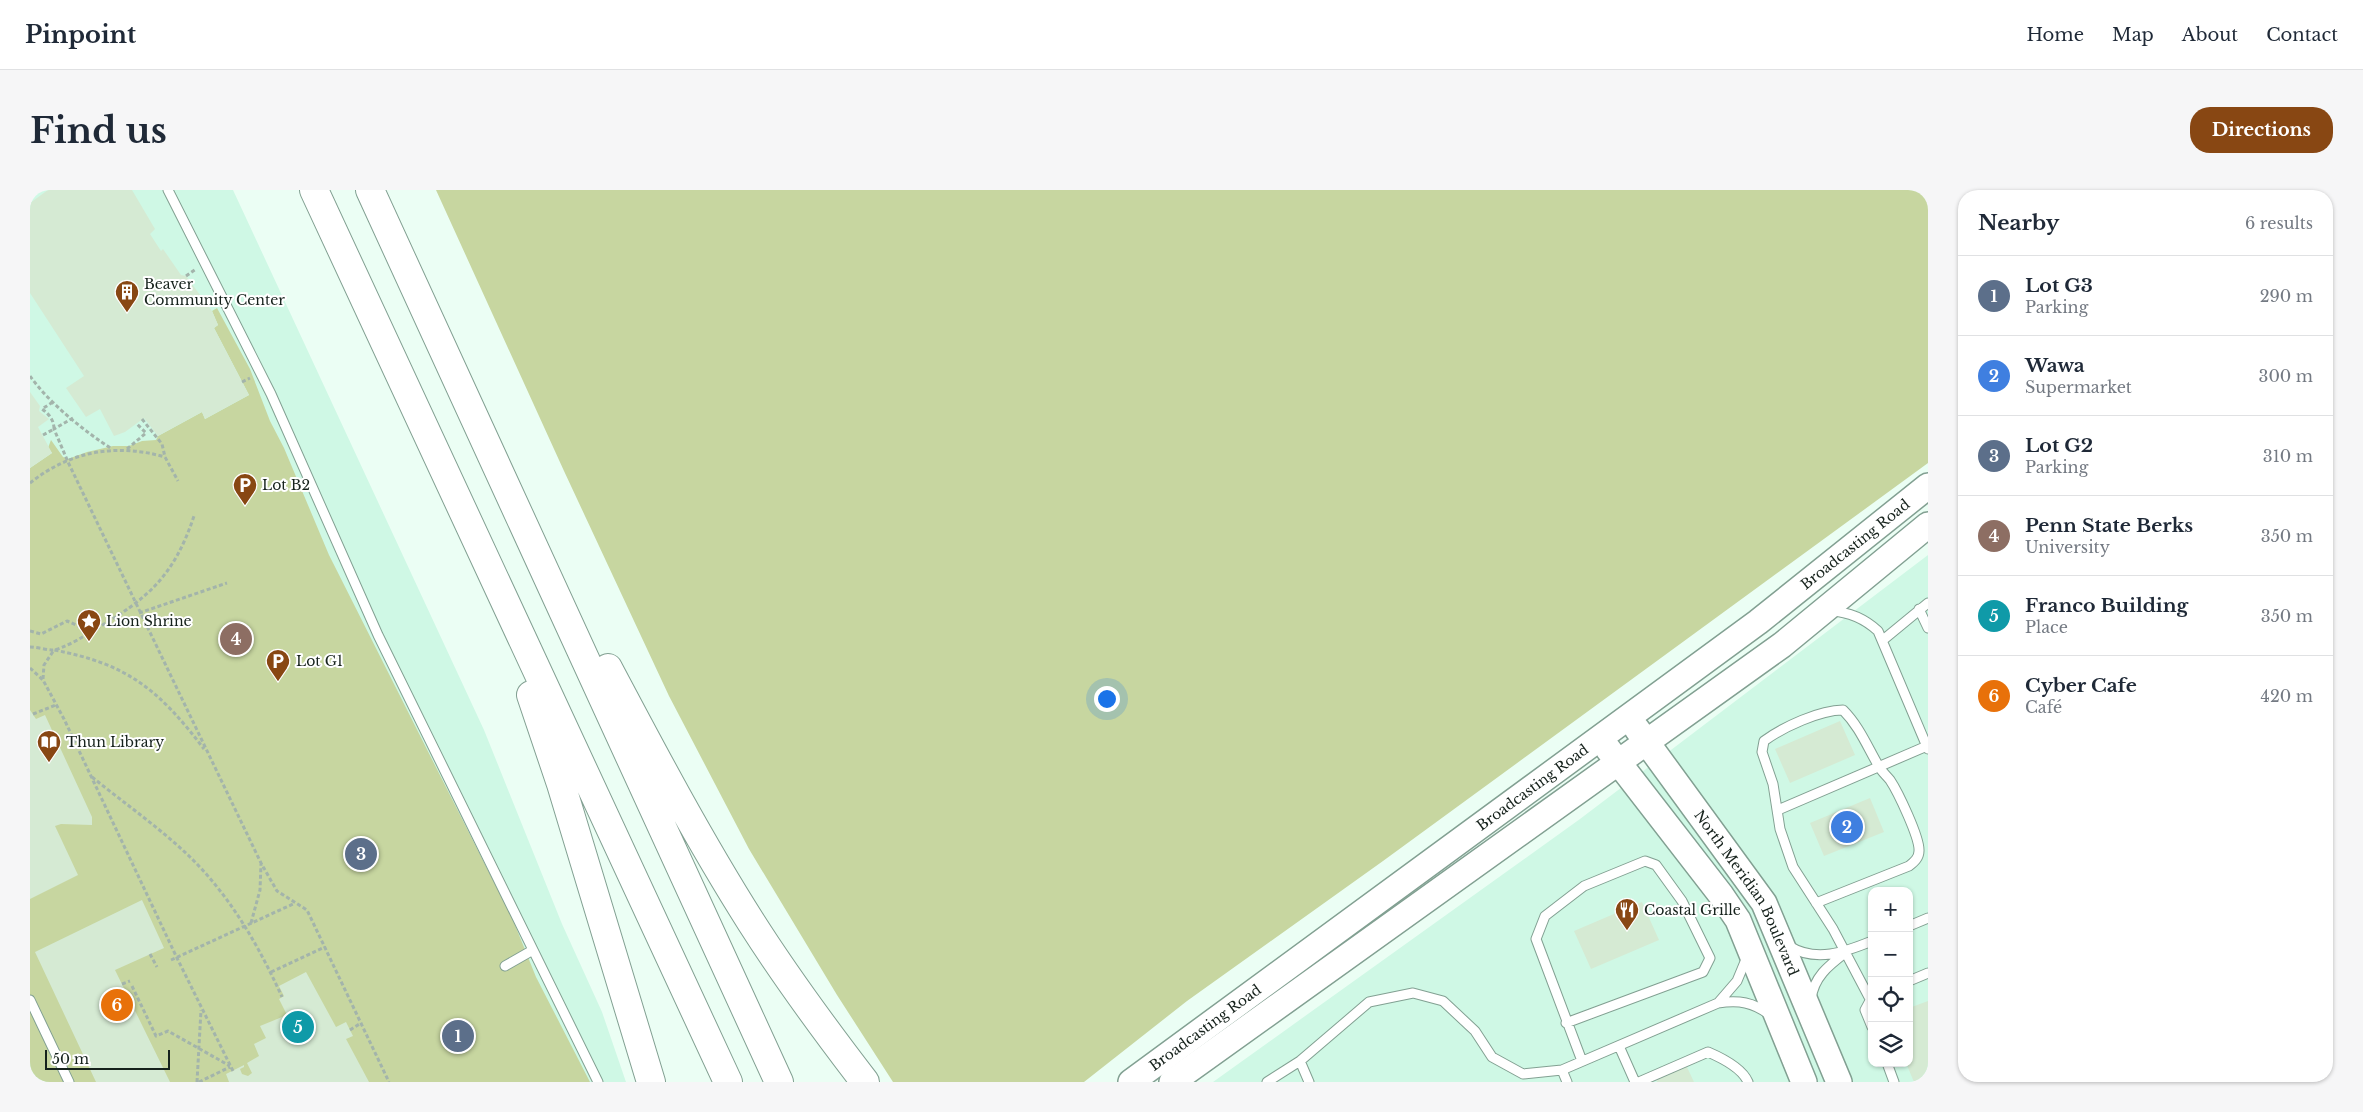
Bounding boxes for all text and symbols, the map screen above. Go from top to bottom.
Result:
text: Pinpoint [25,20,136,49]
text: Home [2026,24,2084,46]
text: Map [2112,24,2154,46]
text: About [2182,24,2238,46]
text: Contact [2266,24,2338,46]
button: Directions [2190,107,2333,153]
text: Find us [30,109,167,152]
text: Nearby [1978,210,2059,236]
text: 6 results [2245,213,2313,233]
text: Lot G3 [2025,274,2093,297]
place label: Beaver Community Center [144,275,285,309]
building icon: Beaver Community Center [114,279,140,313]
text: 1 [1991,286,1997,306]
text: 290 m [2260,286,2313,306]
text: Parking [2025,297,2088,317]
text: Wawa [2025,354,2085,377]
text: 2 [1989,366,1999,386]
text: 300 m [2259,366,2313,386]
text: Supermarket [2025,377,2132,397]
text: Lot G2 [2025,434,2093,457]
text: 3 [1989,446,1999,466]
text: 310 m [2263,446,2313,466]
text: Parking [2025,457,2088,477]
parking icon: Lot B2 [232,472,258,506]
place label: Lot B2 [262,476,310,494]
street label: Broadcasting Road [1797,495,1914,593]
text: Penn State Berks [2025,514,2193,537]
text: 4 [1989,526,1999,546]
text: 350 m [2261,526,2313,546]
text: University [2025,537,2110,557]
text: Franco Building [2025,594,2188,617]
text: 5 [1989,606,1999,626]
text: 350 m [2261,606,2313,626]
place icon: Lion Shrine [76,608,102,642]
place label: Lion Shrine [106,612,192,630]
text: Place [2025,617,2068,637]
pin: 4 [220,620,252,658]
parking icon: Lot G1 [265,648,291,682]
place label: Lot G1 [296,652,343,670]
text: Cyber Cafe [2025,674,2137,697]
your location [1094,686,1120,712]
text: 6 [1989,686,1999,706]
text: 420 m [2261,686,2313,706]
text: Café [2025,697,2062,717]
library icon: Thun Library [36,729,62,763]
place label: Thun Library [66,733,164,751]
street label: Broadcasting Road [1473,740,1593,834]
street label: North Meridian Boulevard [1690,806,1803,979]
pin: 2 [1831,808,1863,846]
pin: 3 [345,835,377,873]
map controls [1868,887,1913,1067]
button: + [1868,887,1913,932]
restaurant icon: Coastal Grille [1614,897,1640,931]
place label: Coastal Grille [1644,901,1741,919]
button: − [1868,932,1913,977]
button: locate [1868,977,1913,1022]
street label: Broadcasting Road [1146,980,1265,1075]
pin: 6 [101,986,133,1024]
pin: 5 [282,1008,314,1046]
pin: 1 [442,1017,474,1055]
button: layers [1868,1022,1913,1067]
scale bar [45,1047,170,1070]
text: 50 m [52,1050,89,1068]

